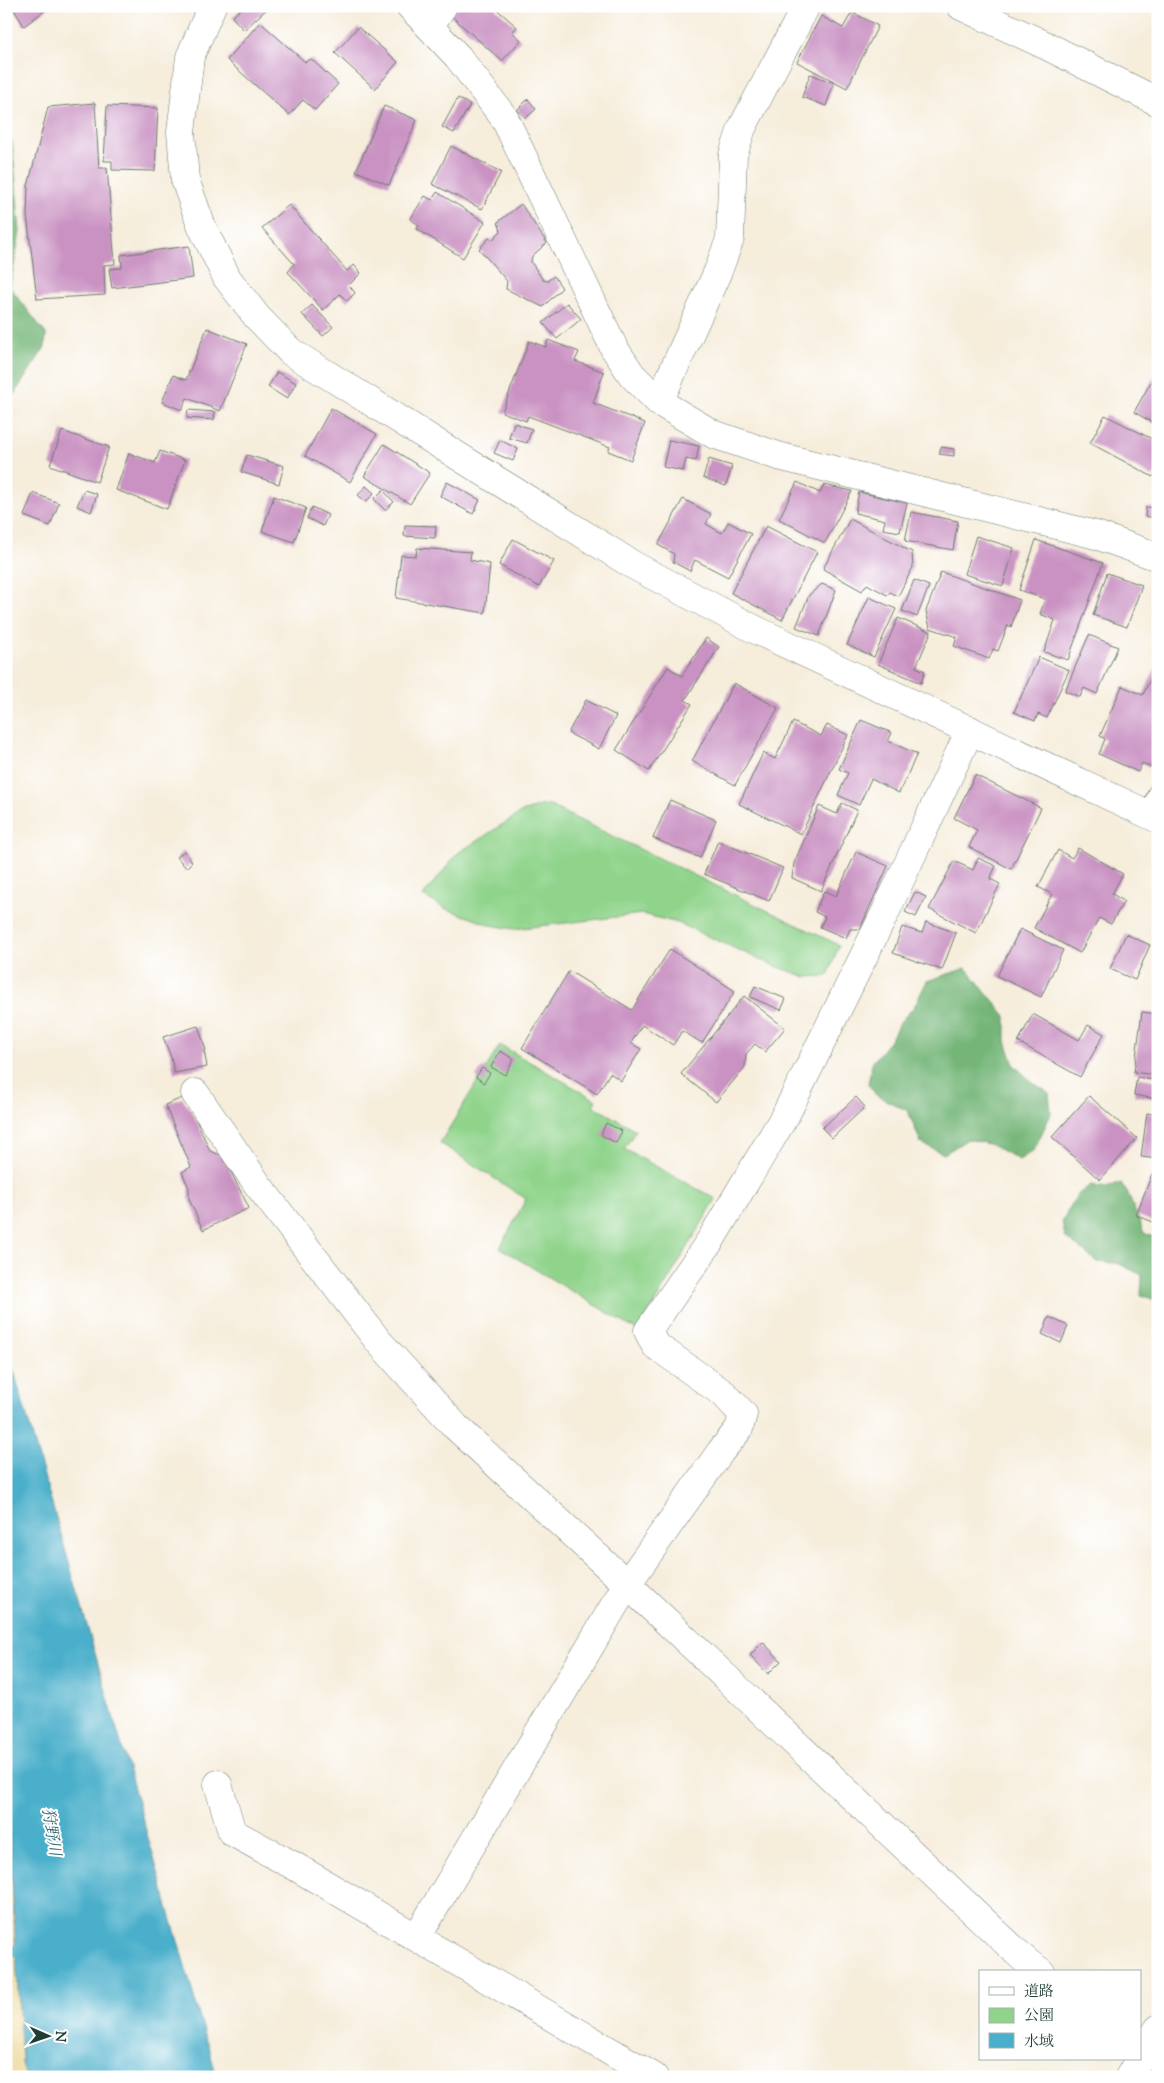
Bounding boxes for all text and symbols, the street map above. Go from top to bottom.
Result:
water label: 狩野川 [35,1806,65,1859]
legend [979,1970,1142,2060]
text: 道路 [1024,1982,1054,2003]
text: 公園 [1024,2006,1054,2027]
north arrow [22,2010,72,2060]
text: N [49,2030,69,2042]
text: 水域 [1024,2032,1054,2053]

